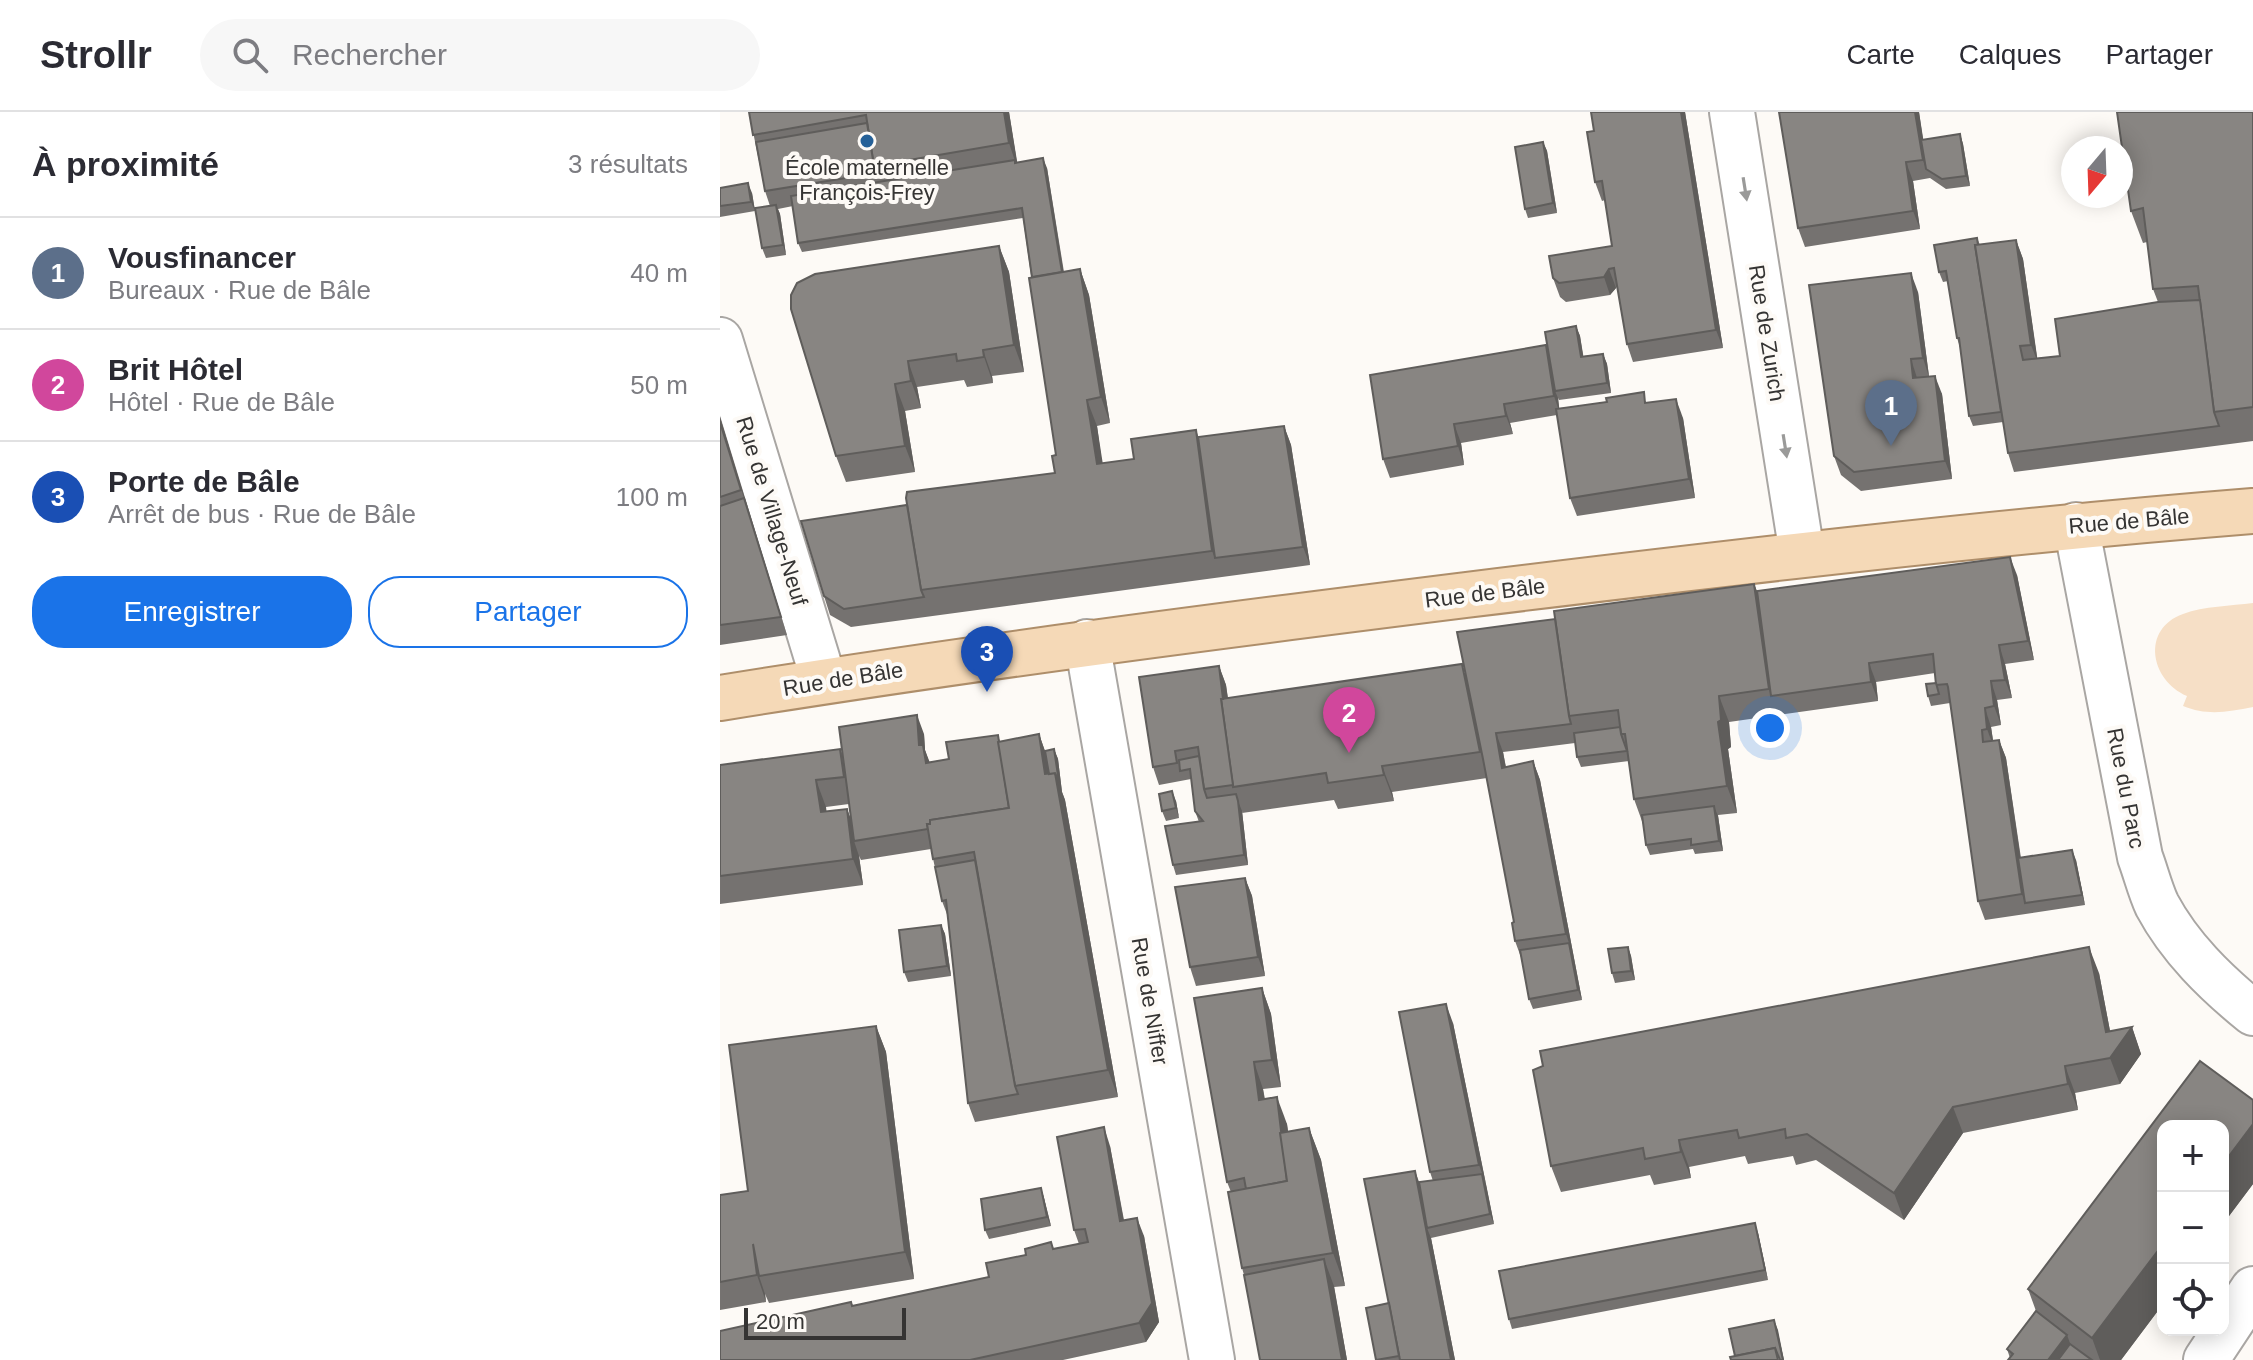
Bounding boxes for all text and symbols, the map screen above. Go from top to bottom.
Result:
search box [200,19,760,91]
icon: search [228,33,272,77]
text: Strollr [40,34,152,76]
text: Rechercher [292,38,447,71]
text: Carte [1846,39,1915,70]
text: Calques [1959,39,2062,70]
text: Partager [2106,39,2213,70]
marker: École maternelle François-Frey [858,132,876,150]
north arrow [2061,136,2133,208]
text: À proximité [32,145,219,183]
text: 3 résultats [568,149,688,179]
place label: École maternelle François-Frey [785,155,949,205]
one-way arrow [1739,177,1751,202]
text: Vousfinancer [108,241,296,274]
text: 1 [51,258,65,288]
text: 40 m [630,258,688,288]
street label: Rue de Zurich [1744,263,1790,403]
text: Bureaux · Rue de Bâle [108,275,371,305]
text: Brit Hôtel [108,353,243,386]
text: 2 [51,370,65,400]
text: 50 m [630,370,688,400]
pin: 1 [1865,380,1917,446]
text: Hôtel · Rue de Bâle [108,387,335,417]
street label: Rue de Village-Neuf [731,413,813,609]
one-way arrow [1779,434,1792,459]
text: Porte de Bâle [108,465,300,498]
text: 3 [51,482,65,512]
text: 100 m [616,482,688,512]
text: Arrêt de bus · Rue de Bâle [108,499,416,529]
street label: Rue de Bâle [2068,503,2190,539]
street label: Rue de Bâle [1423,573,1547,613]
button: Enregistrer [32,576,352,648]
button: Partager [368,576,688,648]
pin: 3 [961,626,1013,692]
street label: Rue de Bâle [781,657,905,701]
pin: 2 [1323,687,1375,753]
your location [1750,708,1790,748]
street label: Rue du Parc [2102,726,2150,850]
street label: Rue de Niffer [1126,935,1174,1067]
map controls [2157,1120,2229,1336]
button: + [2157,1120,2229,1192]
button: − [2157,1192,2229,1264]
button: locate [2157,1264,2229,1336]
scale bar [744,1304,906,1340]
text: 20 m [756,1309,805,1334]

